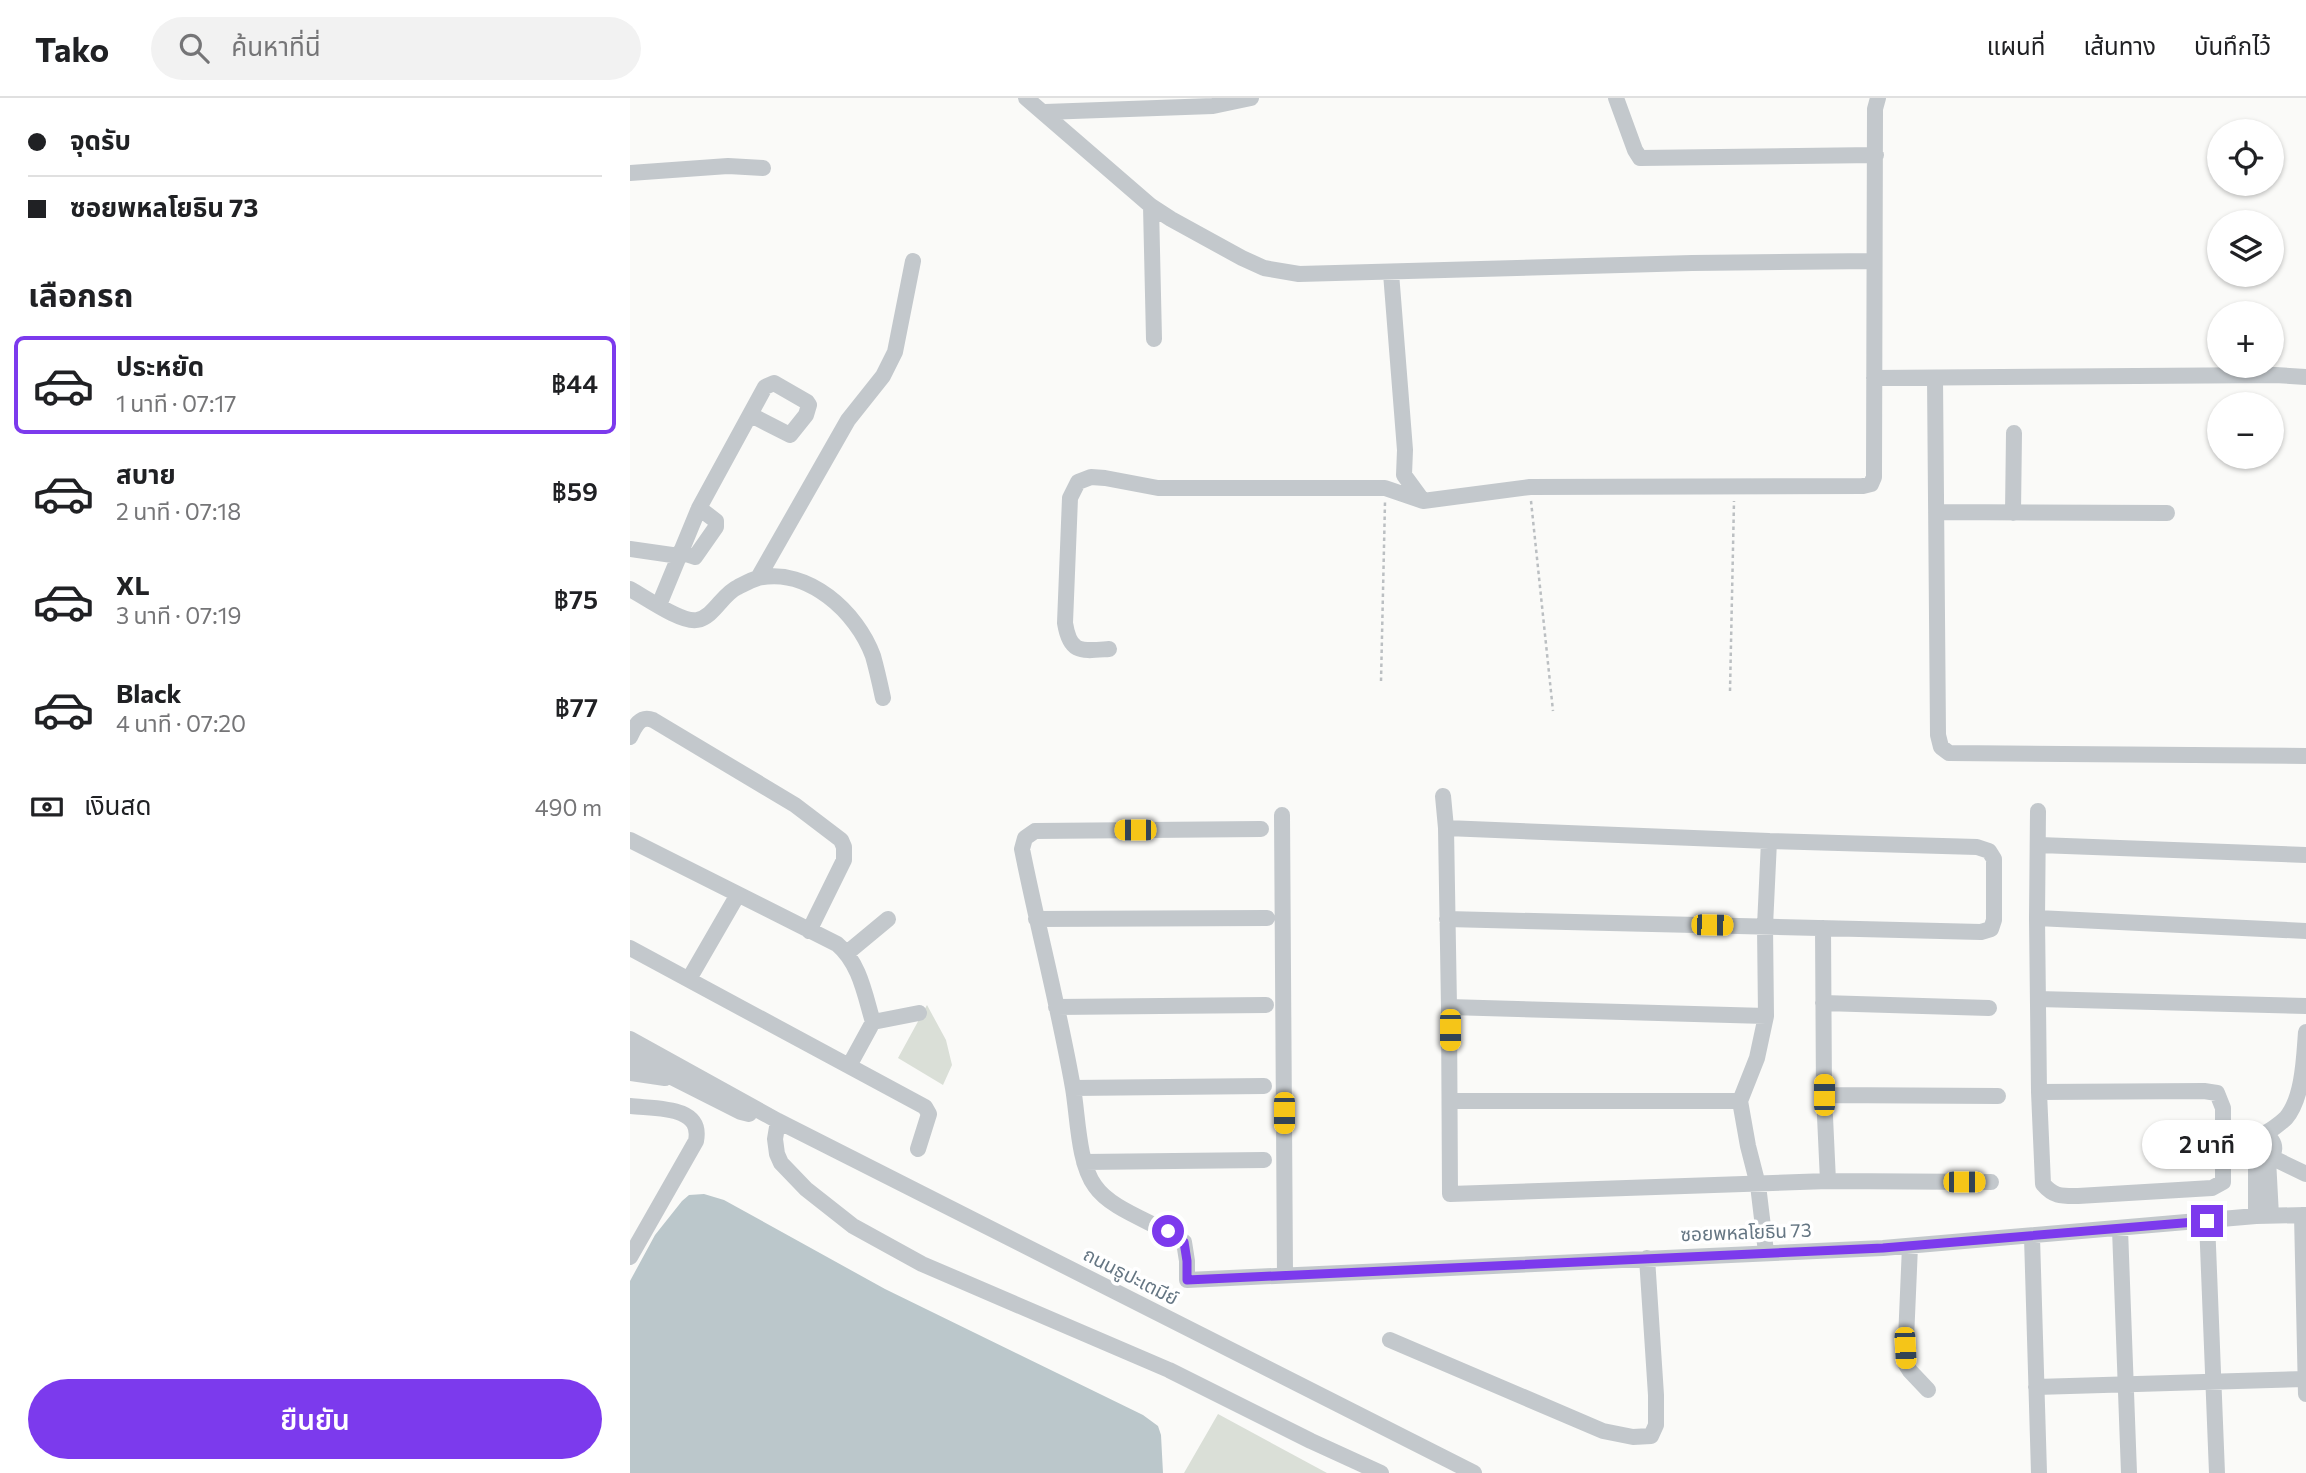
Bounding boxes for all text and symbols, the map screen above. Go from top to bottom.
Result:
search box [151,17,641,80]
text: Tako [35,28,109,69]
icon: search [175,29,213,67]
text: ค้นหาที่นี่ [231,30,321,61]
text: แผนที่ [1987,31,2045,60]
text: เส้นทาง [2083,31,2156,60]
text: บันทึกไว้ [2194,31,2271,60]
map controls [2207,119,2284,469]
button: locate [2207,119,2284,196]
text: จุดรับ [70,124,131,155]
text: ซอยพหลโยธิน 73 [70,191,258,222]
button: layers [2207,210,2284,287]
text: เลือกรถ [28,274,133,314]
button: + [2207,301,2284,378]
text: ประหยัด [116,350,204,381]
icon: car [32,354,95,417]
text: ฿44 [551,367,598,398]
text: 1 นาที · 07:17 [116,389,236,417]
button: − [2207,392,2284,469]
text: สบาย [116,458,176,489]
icon: car [32,462,95,525]
text: ฿59 [552,475,598,506]
text: 2 นาที · 07:18 [116,497,241,525]
text: XL [116,569,150,600]
icon: car [32,570,95,633]
text: ฿75 [554,583,598,614]
text: 3 นาที · 07:19 [116,601,242,629]
text: Black [116,677,182,708]
icon: car [32,678,95,741]
text: ฿77 [555,691,598,722]
text: 4 นาที · 07:20 [116,709,246,737]
icon: cash [28,788,66,826]
text: เงินสด [84,789,151,820]
text: 490 m [535,793,602,821]
car [1115,820,1157,841]
car [1691,914,1734,936]
car [1440,1009,1461,1051]
car [1814,1074,1835,1116]
car [1274,1092,1295,1134]
callout: 2 นาที [2142,1119,2272,1168]
text: 2 นาที [2179,1130,2235,1158]
car [1944,1172,1986,1193]
route end [2191,1205,2223,1237]
route start [1152,1215,1184,1247]
street label: ซอยพหลโยธิน 73 [1680,1218,1812,1245]
street label: ถนนธูปะเตมีย์ [1079,1242,1183,1311]
car [1894,1326,1917,1370]
button: ยืนยัน [28,1379,602,1459]

